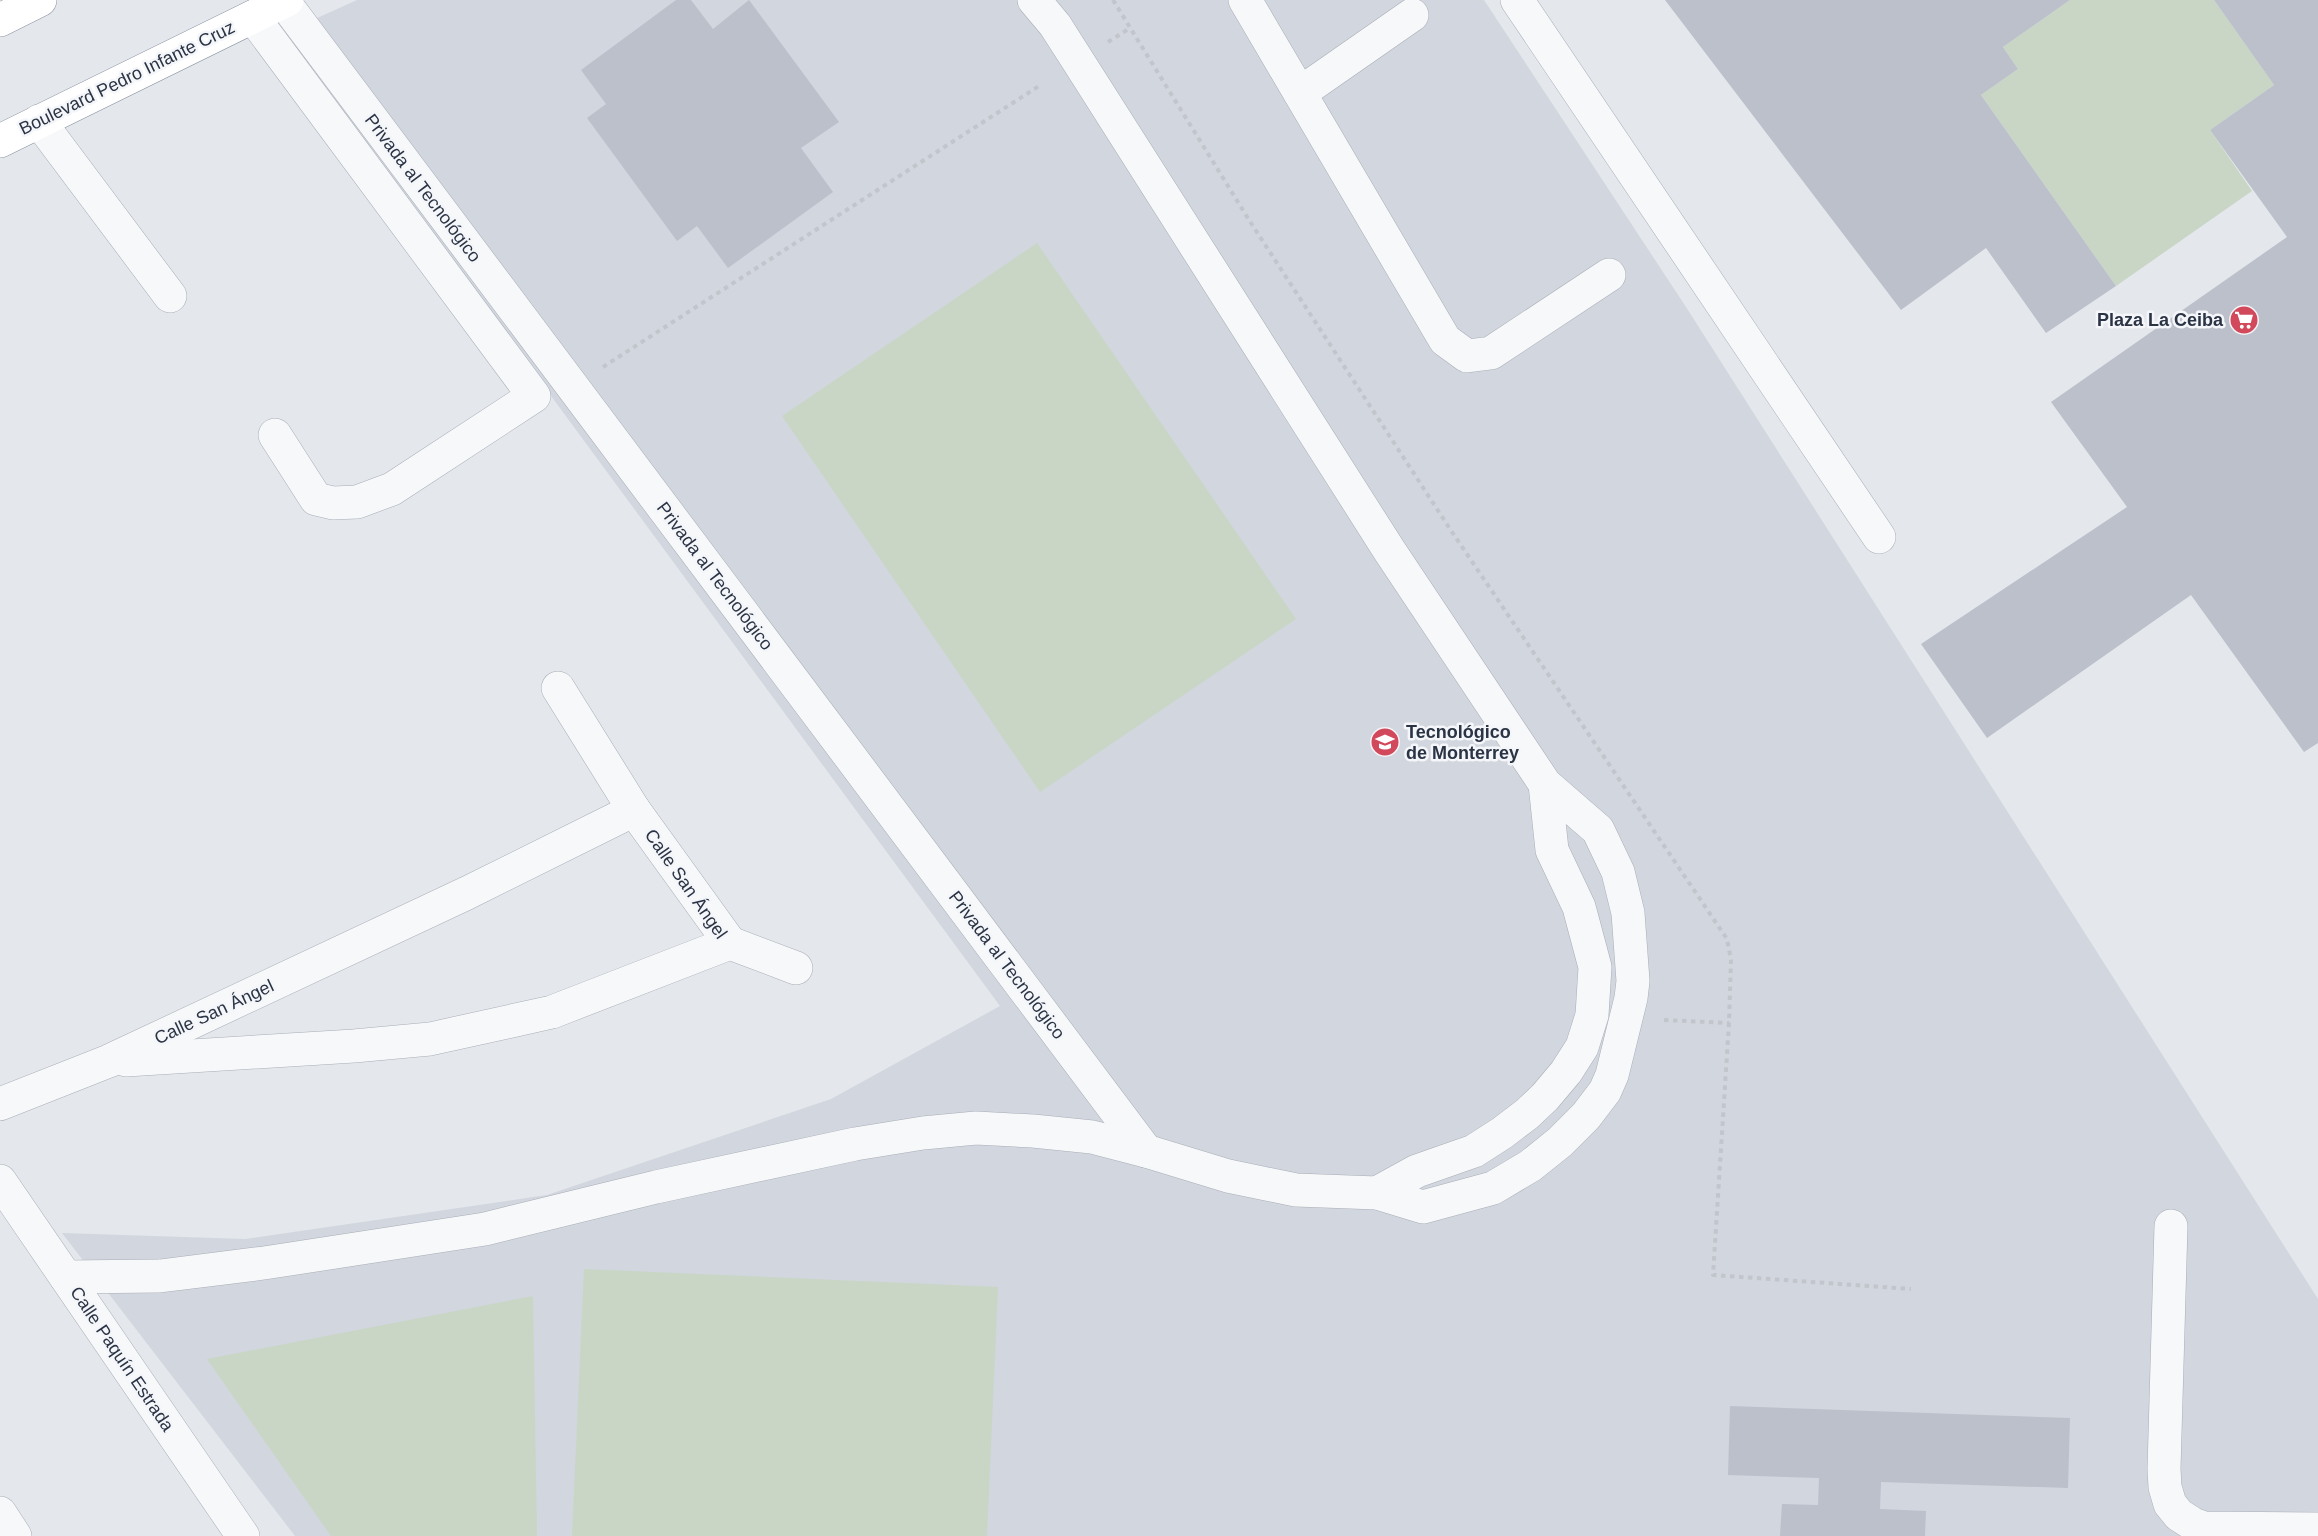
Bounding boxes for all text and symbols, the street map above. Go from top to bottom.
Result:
street label: Boulevard Pedro Infante Cruz [16,17,238,139]
street label: Privada al Tecnológico [361,110,485,266]
supermarket icon: Plaza La Ceiba [2228,304,2260,336]
place label: Plaza La Ceiba [2097,310,2224,330]
street label: Privada al Tecnológico [653,498,777,654]
place label: Tecnológico de Monterrey [1406,722,1519,763]
school or university icon: Tecnológico de Monterrey [1369,726,1401,758]
street label: Calle San Ángel [641,825,731,943]
street label: Privada al Tecnológico [945,887,1069,1043]
street label: Calle San Ángel [151,976,277,1048]
street label: Calle Paquín Estrada [66,1283,178,1436]

